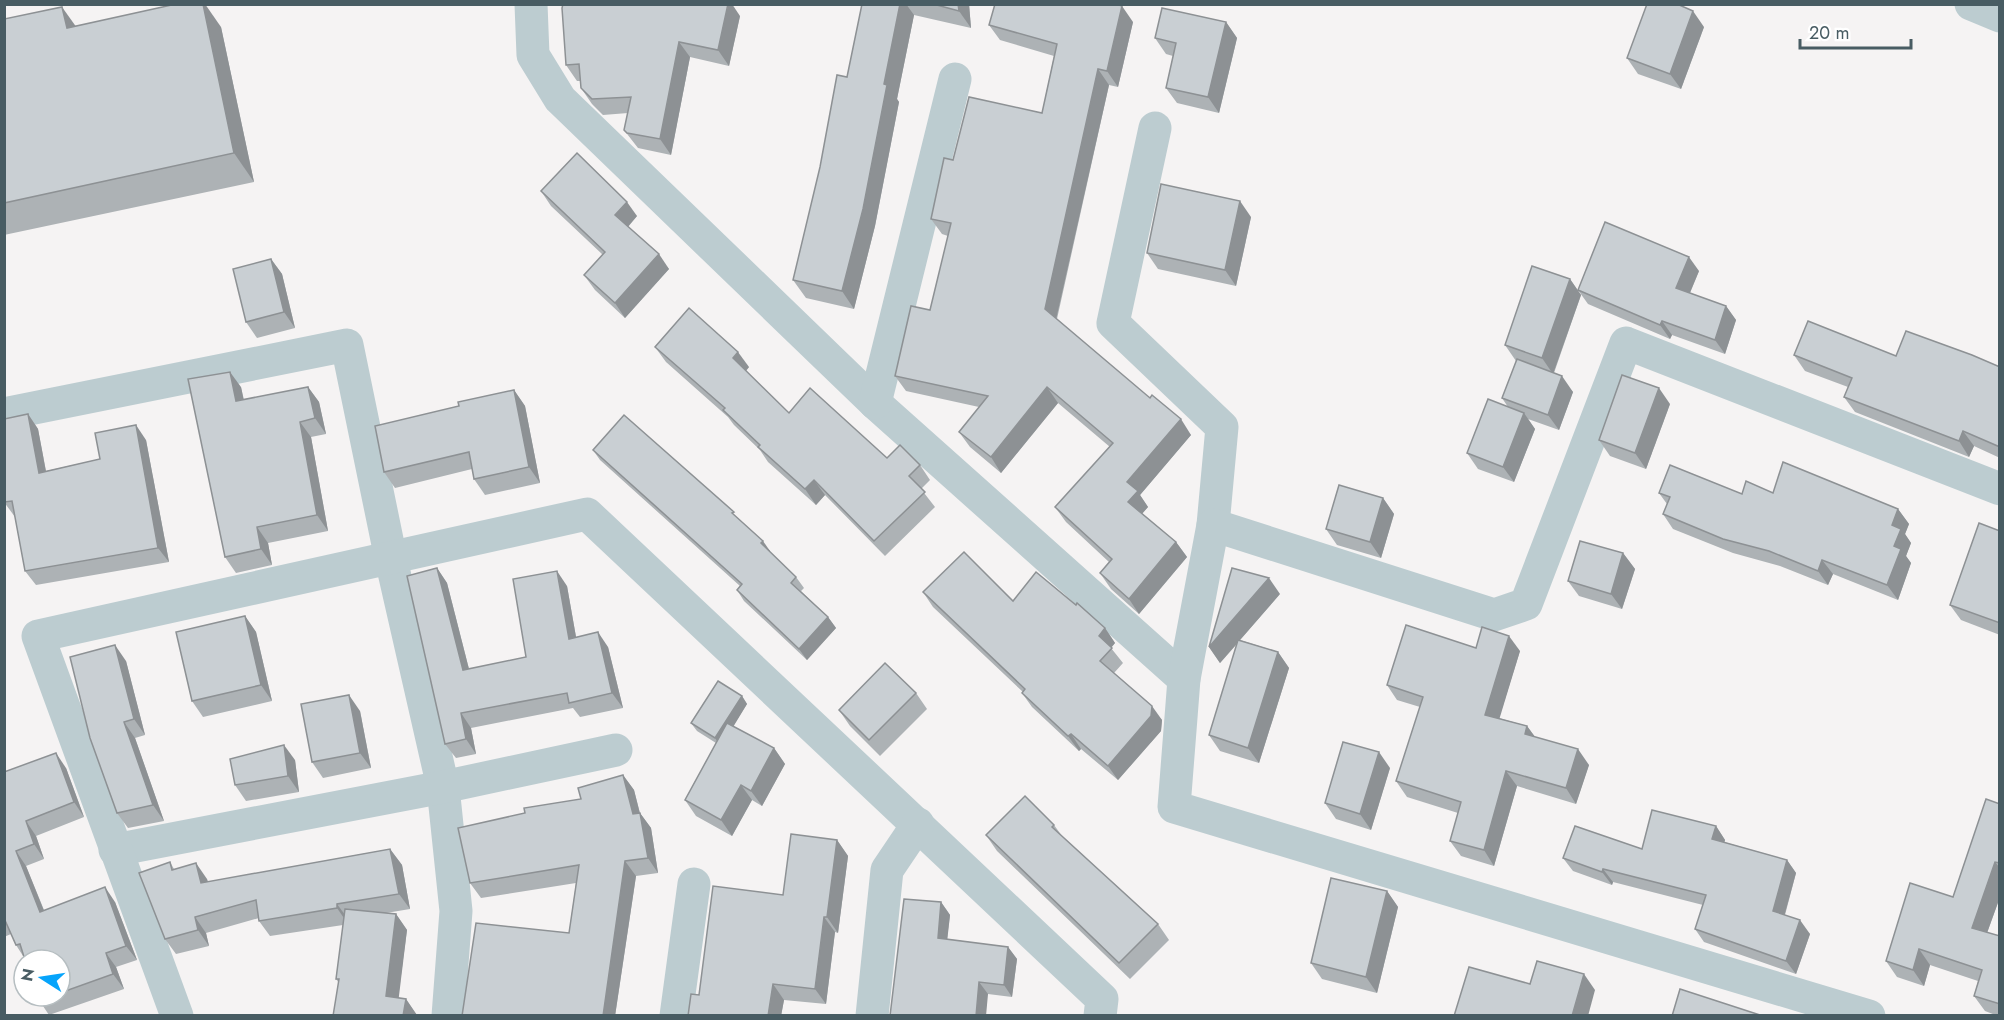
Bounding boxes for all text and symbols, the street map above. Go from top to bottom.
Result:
scale bar [1800,12,1911,50]
text: 20 m [1809,20,1849,46]
north arrow [12,948,72,1008]
text: N [15,966,40,984]

